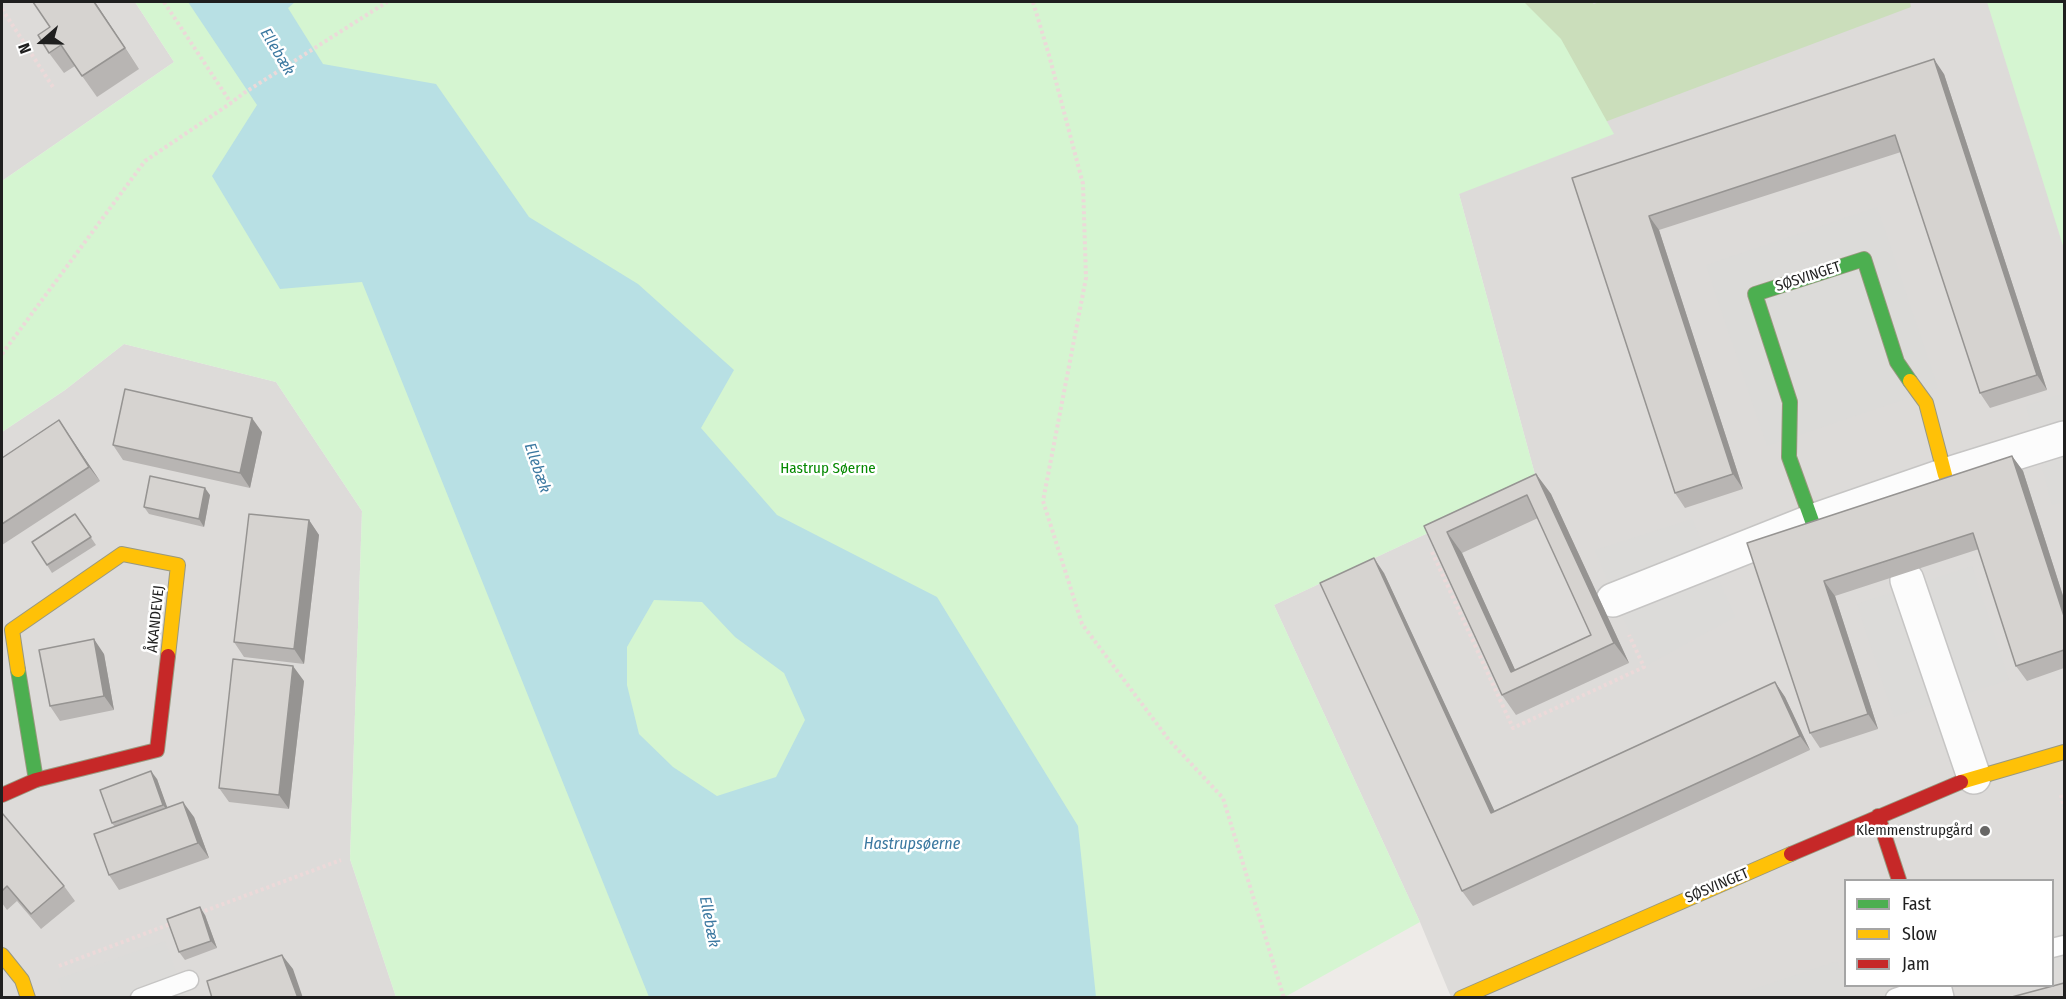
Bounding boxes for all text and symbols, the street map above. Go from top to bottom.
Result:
north arrow [12,12,72,72]
water label: Ellebæk [256,25,298,79]
text: N [14,41,35,56]
street label: SØSVINGET [1773,258,1843,296]
water label: Ellebæk [520,441,554,495]
park label: Hastrup Søerne [780,460,876,478]
street label: ÅKANDEVEJ [144,585,168,653]
place label: Klemmenstrupgård [1856,822,1973,840]
marker: Klemmenstrupgård [1978,824,1992,838]
water label: Hastrupsøerne [864,835,960,855]
street label: SØSVINGET [1683,865,1751,907]
legend [1844,879,2054,987]
text: Fast [1902,893,1931,915]
water label: Ellebæk [695,895,723,949]
text: Slow [1902,923,1937,945]
text: Jam [1902,953,1930,975]

